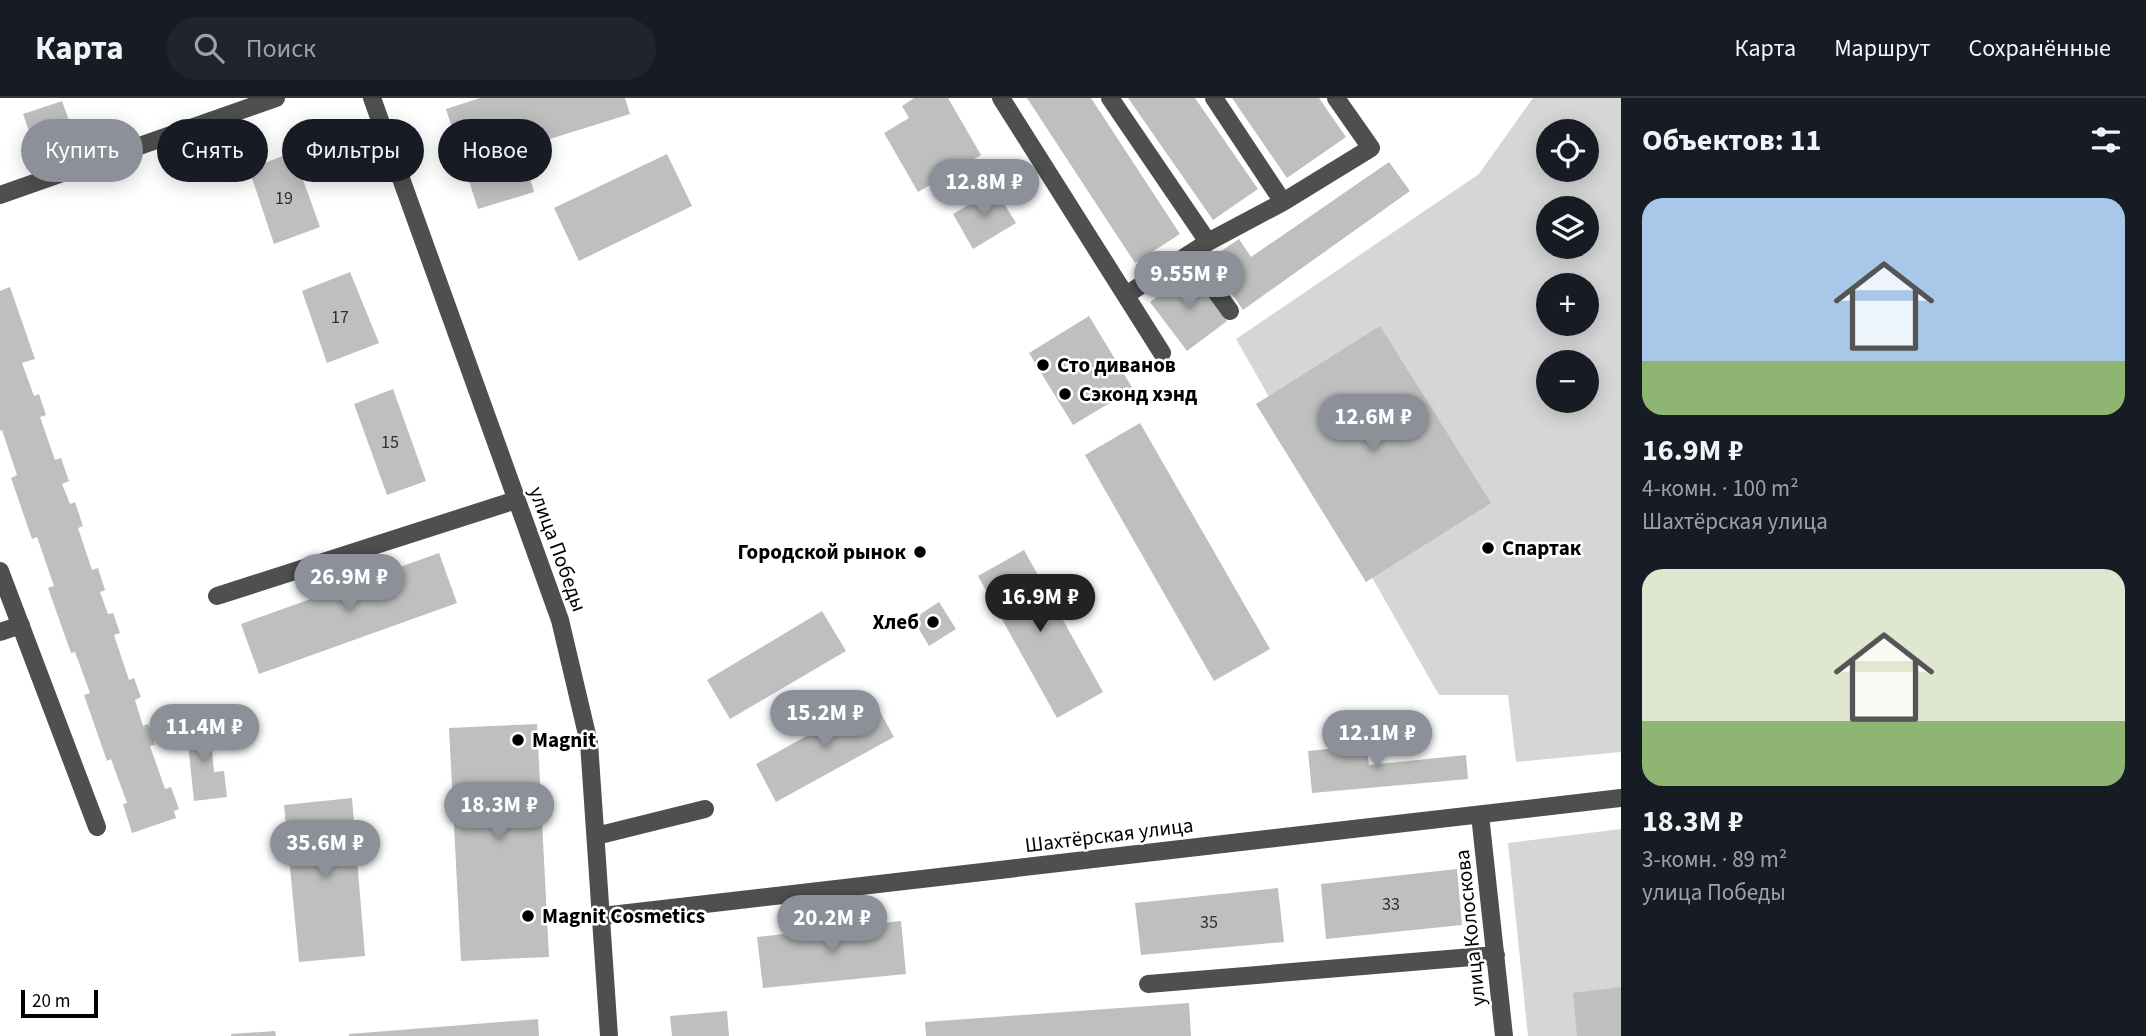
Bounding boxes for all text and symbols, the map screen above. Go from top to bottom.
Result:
search box [166,17,656,80]
text: Карта [35,25,124,72]
icon: search [190,29,228,67]
text: Поиск [246,30,316,67]
text: Карта [1735,31,1796,66]
text: Маршрут [1834,31,1930,66]
text: Сохранённые [1968,31,2111,66]
chip: Купить [21,119,143,182]
chip: Снять [157,119,268,182]
chip: Фильтры [282,119,424,182]
chip: Новое [438,119,552,182]
map controls [1536,119,1599,413]
button: locate [1536,119,1599,182]
text: Объектов: 11 [1642,119,1821,162]
icon: filters [2087,121,2125,159]
pin: 12.8M ₽ [919,159,1049,219]
text: 12.8M ₽ [945,165,1023,198]
house number: 19 [275,186,293,211]
button: layers [1536,196,1599,259]
icon: home [1821,243,1947,369]
pin: 9.55M ₽ [1124,252,1254,311]
text: 9.55M ₽ [1150,257,1228,290]
button: + [1536,273,1599,336]
house number: 17 [331,305,349,330]
place label: Сто диванов [1057,350,1176,380]
button: − [1536,350,1599,413]
marker: Сто диванов [1035,357,1051,373]
place label: Сэконд хэнд [1079,379,1198,409]
marker: Сэконд хэнд [1057,386,1073,402]
pin: 12.6M ₽ [1308,394,1438,454]
text: 12.6M ₽ [1334,400,1412,433]
text: 16.9M ₽ [1642,429,1743,472]
house number: 15 [381,430,399,455]
text: 4-комн. · 100 m² [1642,472,1799,505]
street label: улица Победы [521,482,595,616]
text: Шахтёрская улица [1642,505,1828,538]
place label: Спартак [1502,533,1582,563]
place label: Городской рынок [737,537,906,567]
marker: Спартак [1480,540,1496,556]
marker: Городской рынок [912,544,928,560]
pin: 26.9M ₽ [284,554,414,614]
text: 26.9M ₽ [310,560,388,593]
pin: 16.9M ₽ [975,574,1105,634]
text: 16.9M ₽ [1001,580,1079,613]
place label: Хлеб [872,607,919,637]
marker: Хлеб [925,614,941,630]
icon: home [1821,614,1947,740]
pin: 15.2M ₽ [760,690,890,750]
text: 15.2M ₽ [786,696,864,729]
pin: 11.4M ₽ [139,704,269,764]
text: 11.4M ₽ [165,710,243,743]
pin: 12.1M ₽ [1312,710,1442,770]
text: 12.1M ₽ [1338,716,1416,749]
place label: Magnit [532,725,596,755]
marker: Magnit [510,732,526,748]
pin: 18.3M ₽ [434,782,564,842]
text: 18.3M ₽ [460,788,538,821]
text: 18.3M ₽ [1642,800,1743,843]
street label: Шахтёрская улица [1023,810,1195,860]
pin: 35.6M ₽ [260,820,390,880]
text: 35.6M ₽ [286,826,364,859]
text: 3-комн. · 89 m² [1642,843,1787,876]
street label: улица Колоскова [1447,848,1493,1008]
text: улица Победы [1642,876,1786,909]
house number: 33 [1382,892,1400,917]
pin: 20.2M ₽ [767,896,897,955]
place label: Magnit Cosmetics [542,901,705,931]
text: 20.2M ₽ [793,901,871,934]
marker: Magnit Cosmetics [520,908,536,924]
house number: 35 [1200,910,1218,935]
scale bar [21,987,98,1019]
text: 20 m [32,988,70,1015]

